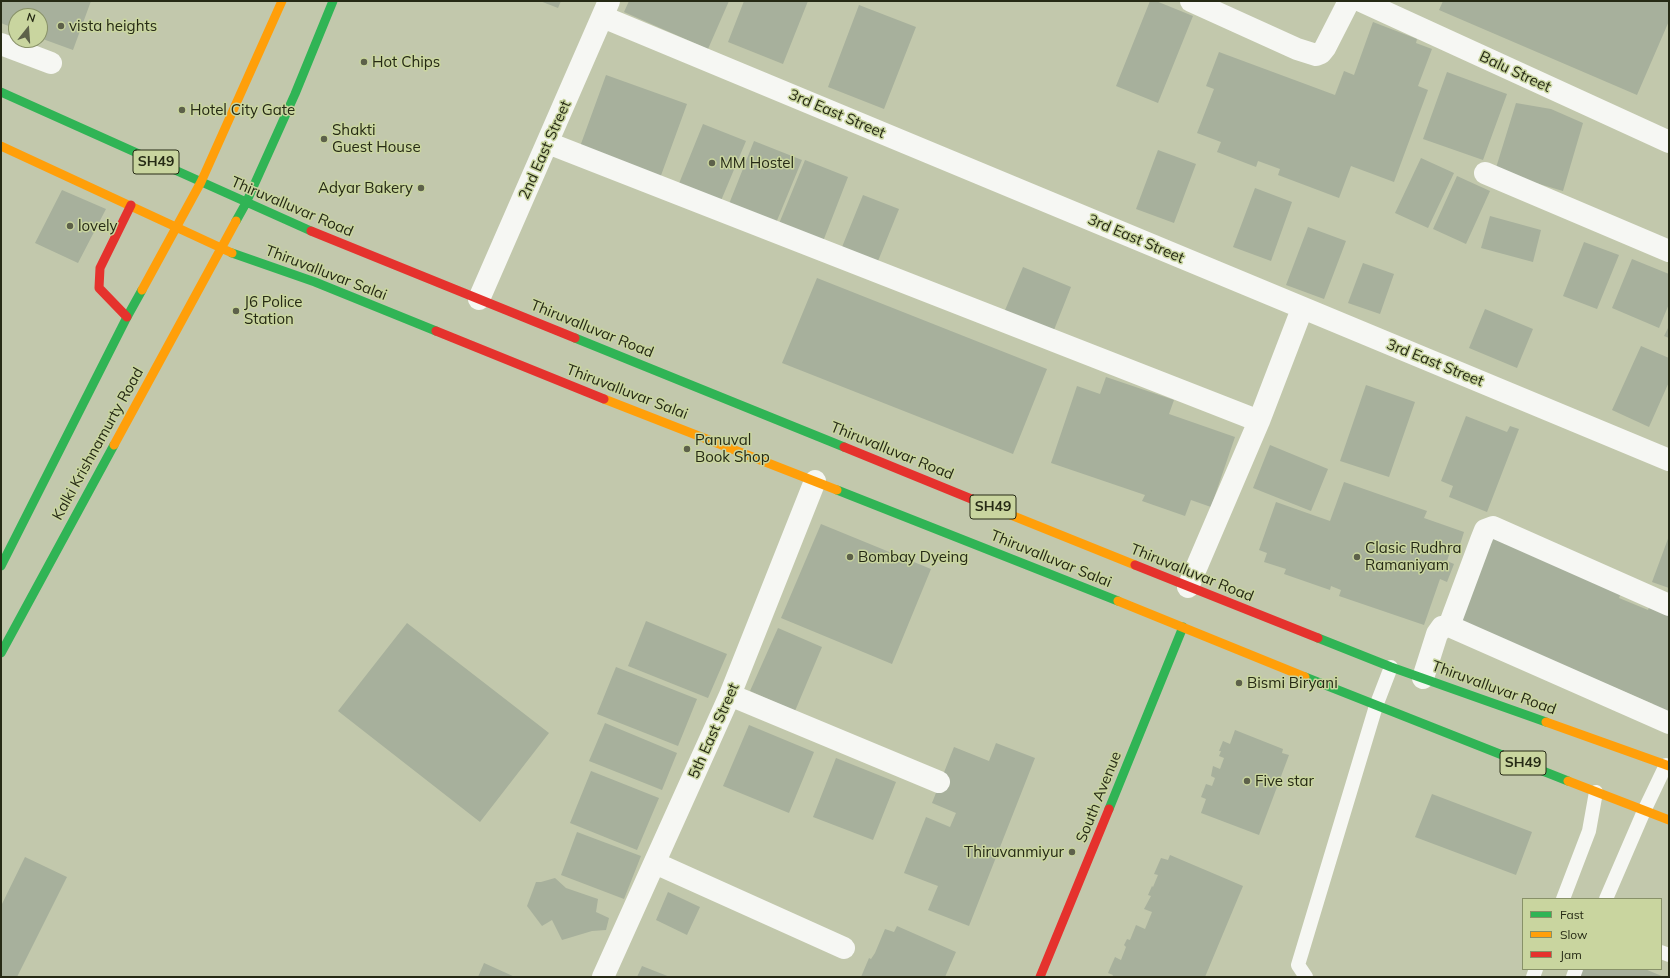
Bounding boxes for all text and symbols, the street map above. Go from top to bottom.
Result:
north arrow [8,8,48,48]
text: N [25,10,37,25]
place label: vista heights [69,17,157,35]
marker: vista heights [56,21,66,31]
street label: Balu Street [1476,48,1554,96]
place label: Hot Chips [372,53,440,71]
marker: Hot Chips [359,57,369,67]
street label: 3rd East Street [786,86,888,142]
street label: 2nd East Street [515,98,575,202]
place label: Hotel City Gate [190,101,295,119]
marker: Hotel City Gate [177,105,187,115]
place label: Shakti Guest House [332,121,421,156]
marker: Shakti Guest House [319,134,329,144]
road number: SH49 [133,150,179,174]
place label: MM Hostel [720,154,794,172]
marker: MM Hostel [707,158,717,168]
street label: Thiruvalluvar Road [228,173,356,241]
place label: Adyar Bakery [318,179,413,197]
marker: Adyar Bakery [416,183,426,193]
street label: 3rd East Street [1085,211,1187,267]
place label: lovely [78,217,118,235]
marker: lovely [65,221,75,231]
street label: Thiruvalluvar Salai [263,242,389,304]
place label: J6 Police Station [244,293,302,328]
street label: Thiruvalluvar Road [528,296,656,362]
marker: J6 Police Station [231,306,241,316]
street label: 3rd East Street [1384,335,1486,391]
street label: Thiruvalluvar Salai [564,361,690,423]
street label: Kalki Krishnamurty Road [49,365,147,523]
street label: Thiruvalluvar Road [828,418,956,484]
place label: Panuval Book Shop [695,431,770,466]
marker: Panuval Book Shop [682,444,692,454]
road number: SH49 [970,495,1016,519]
street label: Thiruvalluvar Salai [988,527,1114,591]
place label: Clasic Rudhra Ramaniyam [1365,539,1461,574]
street label: Thiruvalluvar Road [1128,540,1256,606]
place label: Bombay Dyeing [858,548,968,566]
marker: Bombay Dyeing [845,552,855,562]
marker: Clasic Rudhra Ramaniyam [1352,552,1362,562]
street label: Thiruvalluvar Road [1429,657,1559,719]
place label: Bismi Biryani [1247,674,1338,692]
marker: Bismi Biryani [1234,678,1244,688]
street label: 5th East Street [685,680,743,782]
street label: South Avenue [1073,749,1125,845]
road number: SH49 [1500,751,1546,775]
place label: Five star [1255,772,1314,790]
marker: Five star [1242,776,1252,786]
place label: Thiruvanmiyur [964,843,1064,861]
marker: Thiruvanmiyur [1067,847,1077,857]
legend [1522,898,1662,970]
text: Fast [1560,907,1584,922]
text: Slow [1560,927,1588,942]
text: Jam [1560,947,1582,962]

